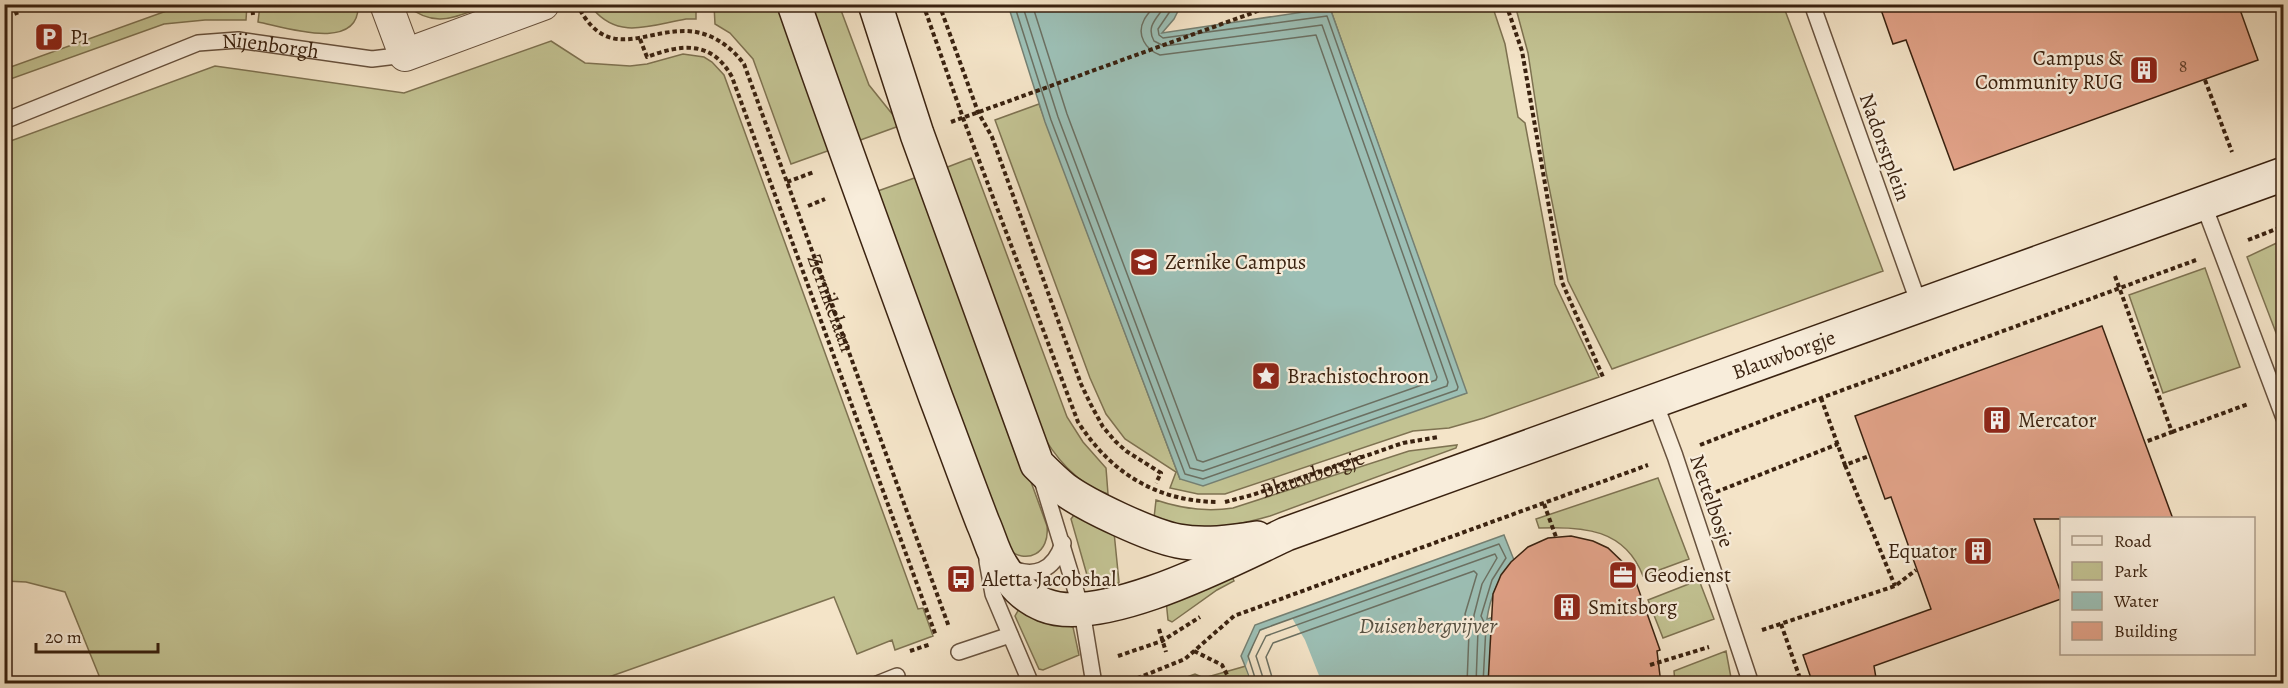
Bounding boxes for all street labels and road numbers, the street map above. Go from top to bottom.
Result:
street label: Nijenborgh [221,26,321,65]
street label: Nadorstplein [1853,89,1917,205]
street label: Zernikelaan [800,250,862,356]
street label: Blauwborgje [1728,323,1839,386]
street label: Blauwborgje [1257,443,1368,505]
street label: Nettelbosje [1683,451,1741,551]

